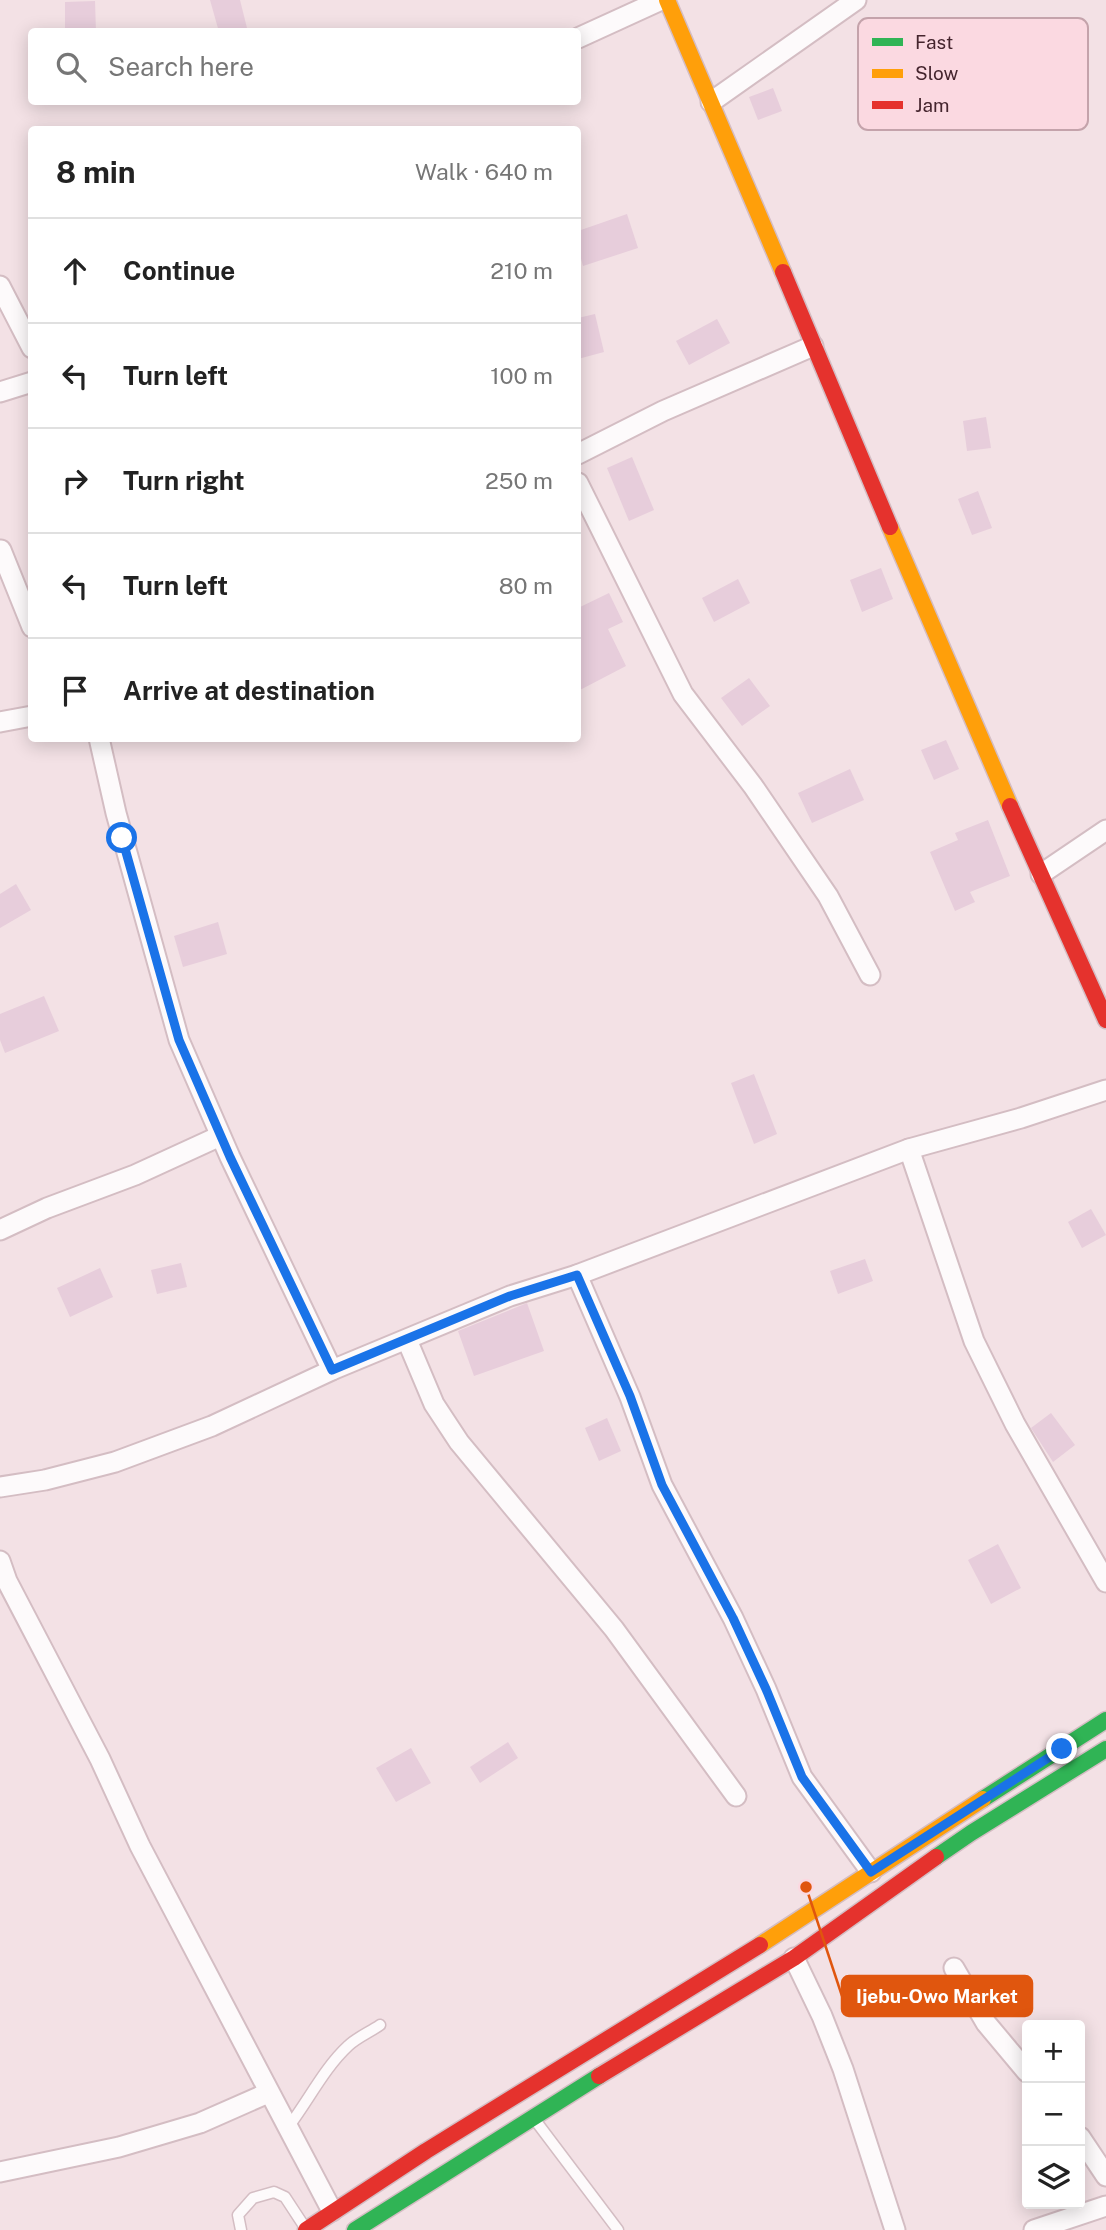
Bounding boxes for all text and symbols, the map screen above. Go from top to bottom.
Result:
legend [858,18,1088,130]
search box [28,28,581,105]
text: Fast [915,31,953,53]
icon: search [52,48,90,86]
text: Search here [108,51,254,82]
text: Slow [915,62,959,84]
text: Jam [915,94,949,116]
text: 8 min [56,154,136,190]
text: Walk · 640 m [415,158,553,185]
icon: ahead [56,252,94,290]
text: Continue [123,255,235,286]
text: 210 m [490,257,553,284]
icon: left [56,357,94,395]
text: Turn left [123,360,228,391]
text: 100 m [490,362,553,389]
icon: right [56,462,94,500]
text: Turn right [123,465,245,496]
text: 250 m [485,467,553,494]
icon: left [56,567,94,605]
text: Turn left [123,570,228,601]
text: 80 m [499,572,553,599]
icon: arrive [56,672,94,710]
text: Arrive at destination [123,675,375,706]
route start [106,822,137,853]
route end [1046,1733,1077,1764]
callout: Ijebu-Owo Market [842,1976,1032,2016]
text: Ijebu-Owo Market [856,1985,1018,2007]
map controls [1022,2020,1085,2209]
button: + [1022,2020,1085,2083]
button: − [1022,2083,1085,2146]
button: layers [1022,2146,1085,2209]

